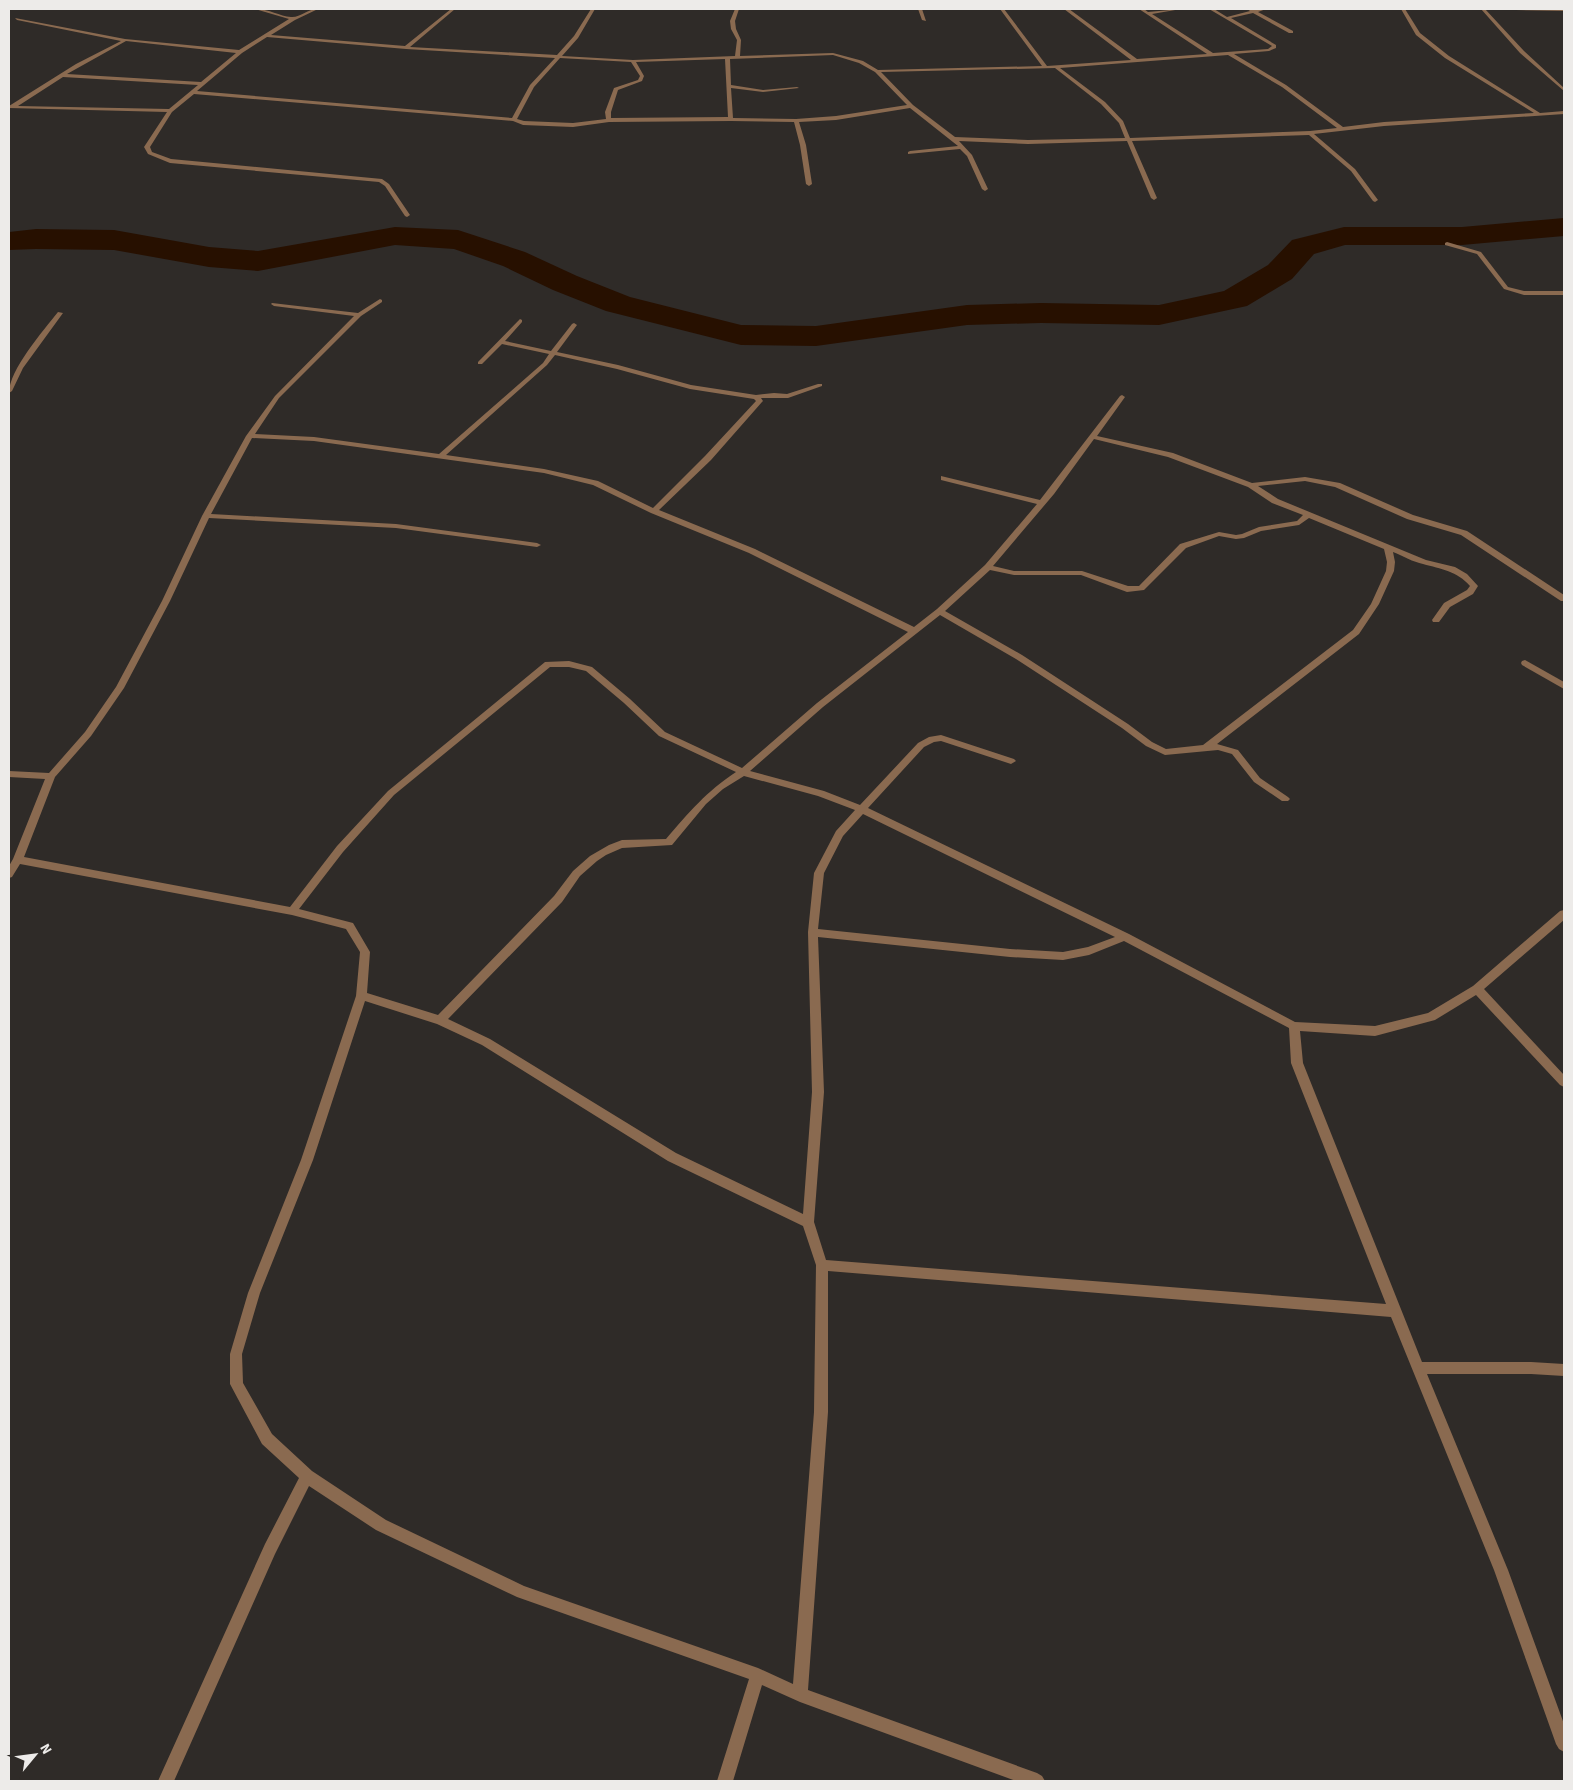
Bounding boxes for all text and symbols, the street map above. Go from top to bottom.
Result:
north arrow [10,1730,60,1780]
text: N [34,1740,56,1758]

